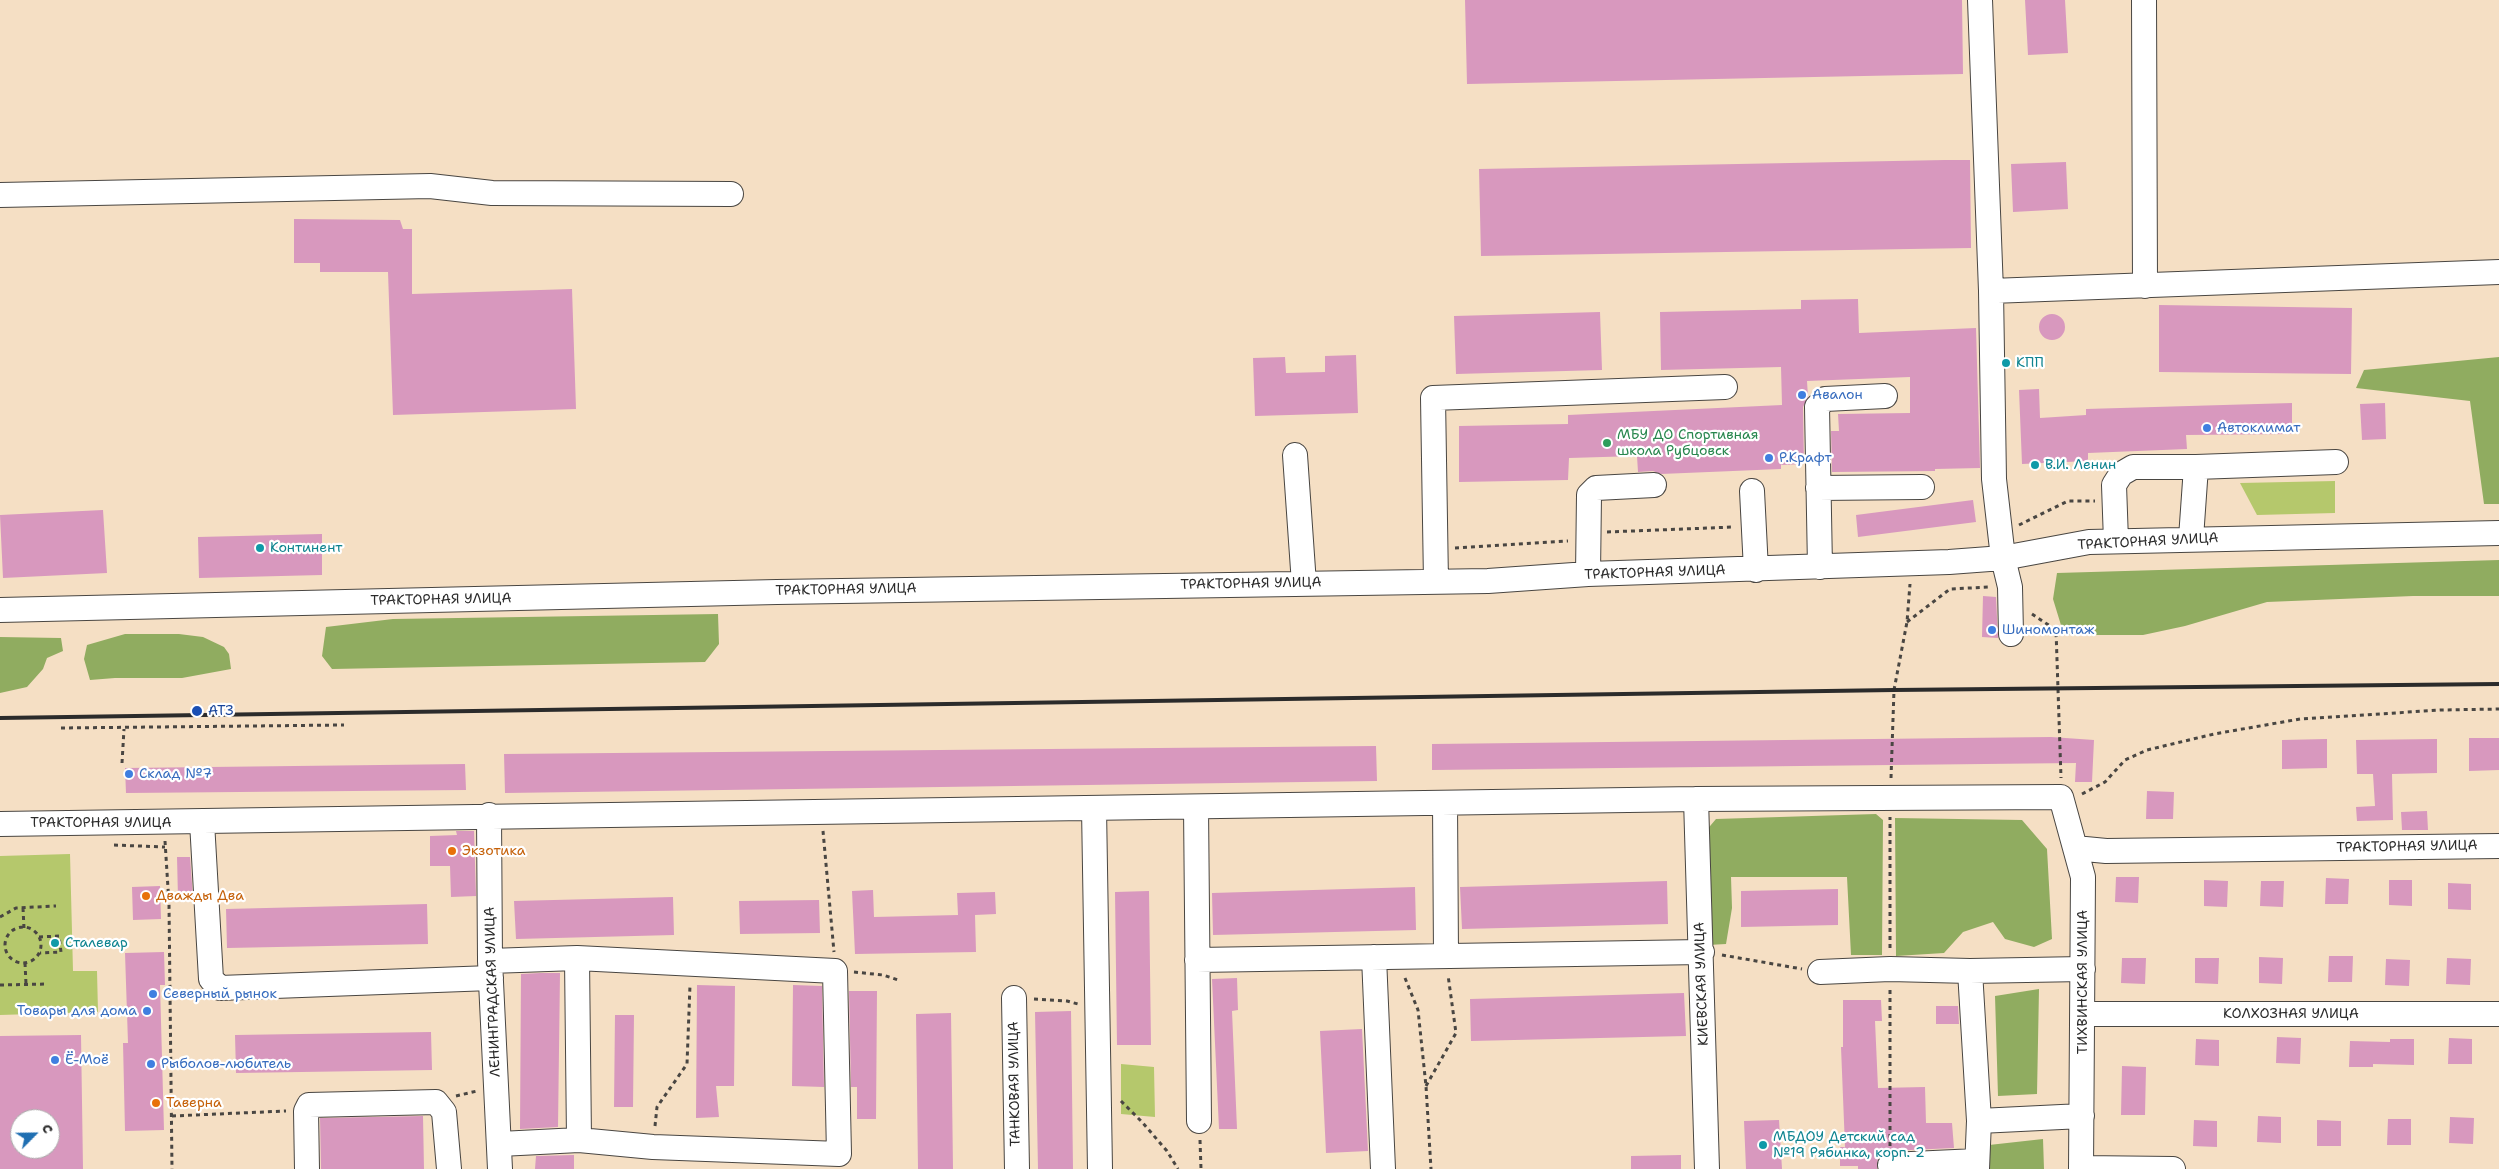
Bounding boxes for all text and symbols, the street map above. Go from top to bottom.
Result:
place label: КПП [2016,355,2044,371]
marker: КПП [2000,357,2012,369]
place label: Авалон [1812,387,1863,403]
marker: Авалон [1796,389,1808,401]
place label: Автоклимат [2217,420,2300,436]
marker: Автоклимат [2201,422,2213,434]
place label: МБУ ДО Спортивная школа Рубцовск [1617,427,1758,460]
marker: МБУ ДО Спортивная школа Рубцовск [1601,437,1613,449]
place label: Р.Крафт [1779,450,1832,466]
marker: Р.Крафт [1763,452,1775,464]
place label: В.И. Ленин [2045,457,2116,473]
marker: В.И. Ленин [2029,459,2041,471]
street label: ТРАКТОРНАЯ УЛИЦА [2077,530,2219,554]
place label: Континент [270,540,342,556]
marker: Континент [254,542,266,554]
street label: ТРАКТОРНАЯ УЛИЦА [1584,562,1726,584]
street label: ТРАКТОРНАЯ УЛИЦА [1180,574,1322,594]
street label: ТРАКТОРНАЯ УЛИЦА [775,580,917,600]
street label: ТРАКТОРНАЯ УЛИЦА [370,590,512,610]
place label: Шиномонтаж [2002,622,2094,638]
marker: Шиномонтаж [1986,624,1998,636]
place label: АТЗ [208,703,234,719]
marker: АТЗ [190,704,204,718]
place label: Склад №7 [139,766,212,782]
marker: Склад №7 [123,768,135,780]
street label: ТРАКТОРНАЯ УЛИЦА [30,815,172,831]
street label: ТРАКТОРНАЯ УЛИЦА [2336,837,2478,857]
place label: Экзотика [462,843,525,859]
marker: Экзотика [446,845,458,857]
place label: Дважды Два [156,888,244,904]
marker: Дважды Два [140,890,152,902]
street label: ЛЕНИНГРАДСКАЯ УЛИЦА [482,907,504,1077]
street label: ТИХВИНСКАЯ УЛИЦА [2075,910,2091,1054]
street label: КИЕВСКАЯ УЛИЦА [1691,922,1713,1046]
place label: Сталевар [65,935,128,951]
marker: Сталевар [49,937,61,949]
place label: Северный рынок [163,986,277,1002]
marker: Северный рынок [147,988,159,1000]
place label: Товары для дома [17,1003,137,1019]
marker: Товары для дома [141,1005,153,1017]
street label: КОЛХОЗНАЯ УЛИЦА [2223,1006,2359,1022]
street label: ТАНКОВАЯ УЛИЦА [1006,1021,1024,1147]
place label: Ё-Моё [65,1052,109,1068]
marker: Ё-Моё [49,1054,61,1066]
place label: Рыболов-любитель [161,1056,291,1072]
marker: Рыболов-любитель [145,1058,157,1070]
place label: Таверна [166,1095,222,1111]
marker: Таверна [150,1097,162,1109]
north arrow [10,1109,60,1159]
text: С [38,1121,58,1136]
place label: МБДОУ Детский сад №19 Рябинка, корп. 2 [1773,1129,1925,1162]
marker: МБДОУ Детский сад №19 Рябинка, корп. 2 [1757,1139,1769,1151]

